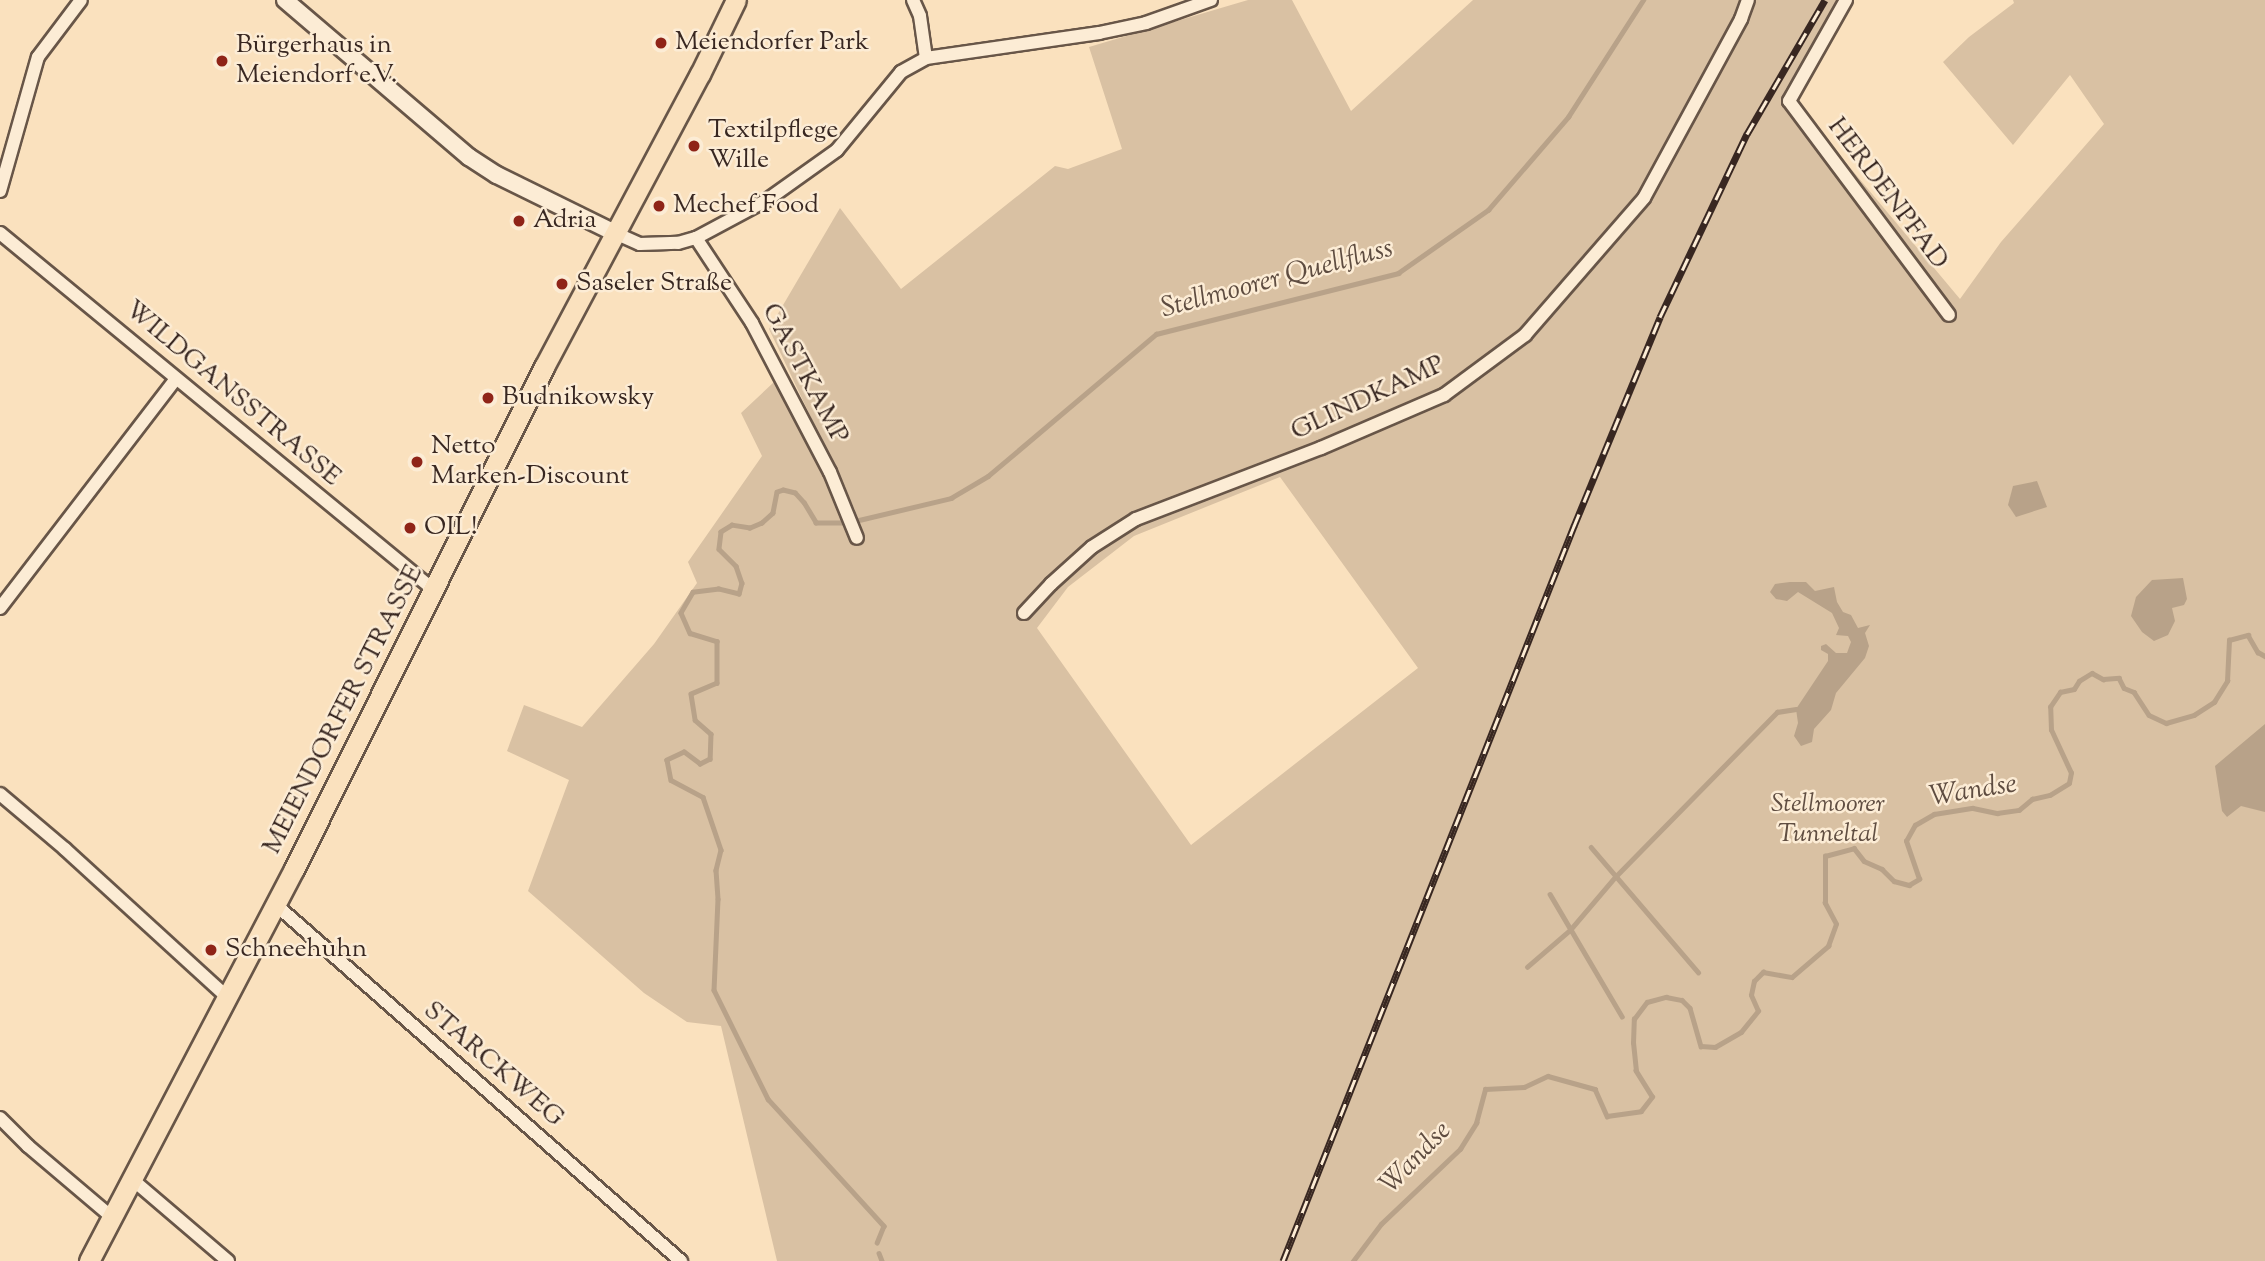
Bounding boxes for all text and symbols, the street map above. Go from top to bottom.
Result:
place label: Meiendorfer Park [675,27,869,59]
place label: Bürgerhaus in Meiendorf e.V. [236,30,397,92]
marker: Meiendorfer Park [653,35,669,51]
marker: Bürgerhaus in Meiendorf e.V. [214,53,230,69]
street label: HERDENPFAD [1820,112,1954,276]
place label: Textilpflege Wille [708,115,838,176]
marker: Textilpflege Wille [686,138,702,154]
place label: Mechef Food [673,190,819,222]
marker: Mechef Food [651,198,667,214]
place label: Adria [533,205,596,237]
marker: Adria [511,213,527,229]
water label: Stellmoorer Quellfluss [1157,232,1397,326]
place label: Saseler Straße [576,268,732,300]
marker: Saseler Straße [554,276,570,292]
street label: WILDGANSSTRASSE [118,295,346,493]
street label: GASTKAMP [754,299,854,449]
street label: GLINDKAMP [1286,350,1450,448]
place label: Budnikowsky [502,382,654,414]
marker: Budnikowsky [480,390,496,406]
place label: Netto Marken-Discount [431,431,629,492]
marker: Netto Marken-Discount [409,454,425,470]
place label: OIL! [424,512,478,544]
marker: OIL! [402,520,418,536]
street label: MEIENDORFER STRASSE [257,560,431,860]
water label: Wandse [1927,768,2019,814]
park label: Stellmoorer Tunneltal [1771,789,1885,850]
place label: Schneehuhn [225,934,367,966]
marker: Schneehuhn [203,942,219,958]
street label: STARCKWEG [416,996,570,1134]
water label: Wandse [1373,1115,1459,1201]

